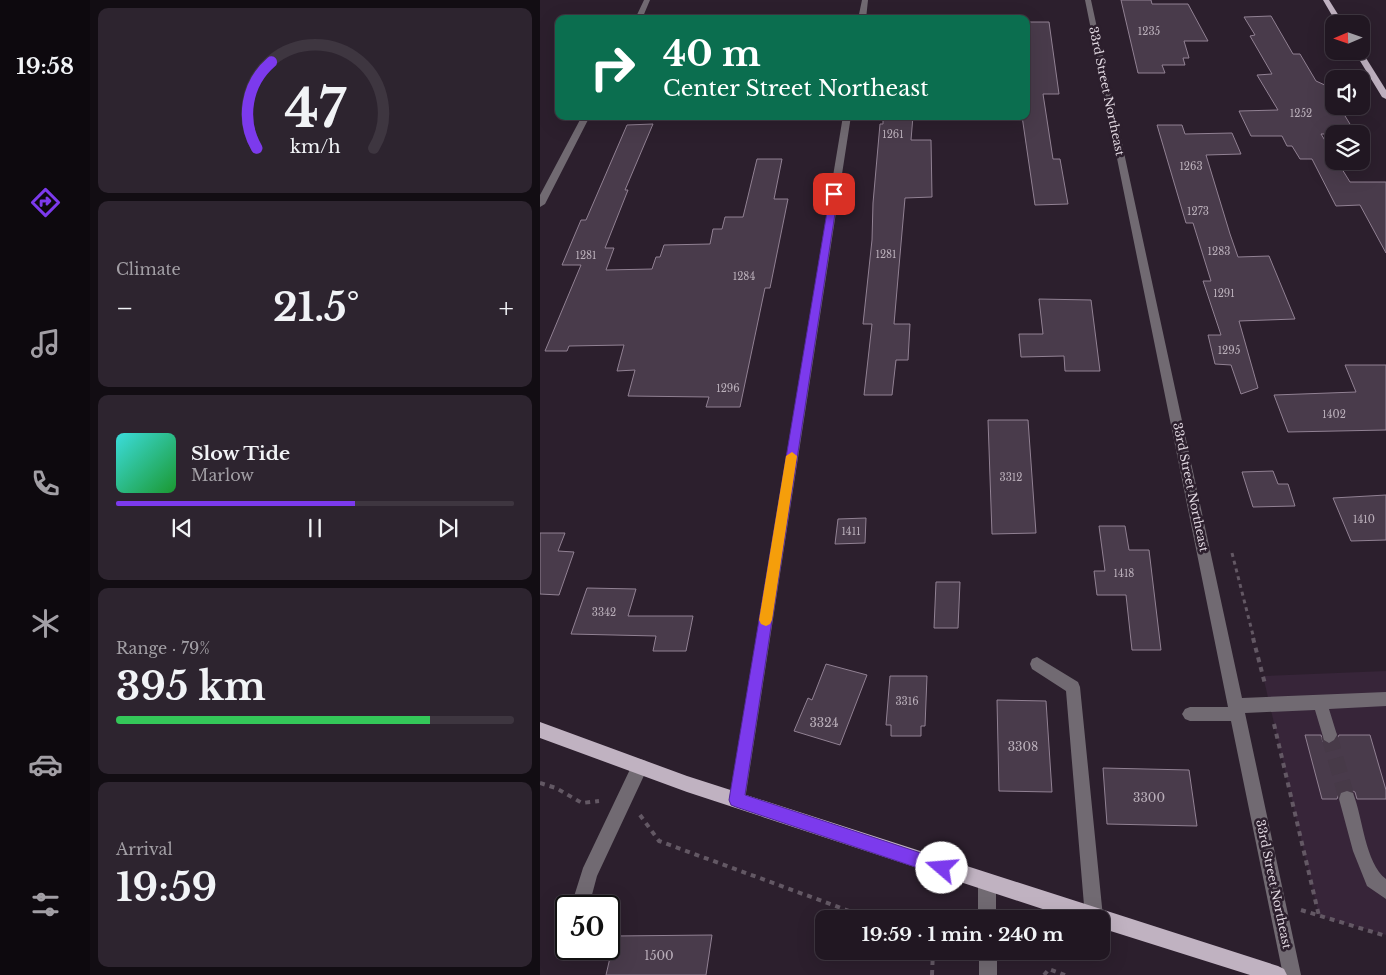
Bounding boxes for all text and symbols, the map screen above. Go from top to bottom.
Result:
north arrow [1325,15,1370,60]
map controls [1325,15,1370,170]
street label: 33rd Street Northeast [1086,25,1128,157]
house number: 1235 [1138,25,1161,38]
text: 40 m [663,32,761,75]
icon: right [580,35,645,100]
text: 19:58 [16,53,74,80]
button: sound [1325,70,1370,115]
text: Center Street Northeast [663,75,929,102]
text: 47 [284,77,347,141]
house number: 1252 [1290,107,1312,120]
button: layers [1325,125,1370,170]
house number: 1261 [882,128,904,141]
text: km/h [290,136,340,158]
house number: 1263 [1179,160,1203,173]
pin [813,173,855,215]
icon: arrive [820,180,848,208]
icon: directions [28,185,63,220]
house number: 1273 [1187,205,1209,218]
house number: 1283 [1208,245,1230,258]
house number: 1281 [875,248,897,261]
house number: 1281 [575,249,597,262]
text: Climate [116,259,181,279]
house number: 1284 [733,270,755,283]
text: 21.5° [273,284,359,331]
house number: 1291 [1213,287,1235,300]
text: − [116,291,134,326]
text: + [499,291,514,326]
icon: music [28,326,63,361]
house number: 1295 [1218,344,1241,357]
house number: 1296 [716,382,740,395]
house number: 1402 [1322,408,1346,421]
street label: 33rd Street Northeast [1170,421,1212,553]
text: Slow Tide [191,442,290,465]
text: Marlow [191,465,254,485]
icon: phone [28,466,63,501]
house number: 3312 [1000,471,1022,484]
house number: 1410 [1353,513,1375,526]
icon: previous [168,514,196,542]
icon: pause [301,514,329,542]
icon: next [434,514,462,542]
house number: 1411 [841,525,861,538]
house number: 1418 [1114,567,1134,580]
icon: climate [28,606,63,641]
house number: 3342 [592,606,616,619]
text: Range · 79% [116,638,210,658]
text: 395 km [116,663,266,710]
house number: 3316 [895,695,919,708]
house number: 3324 [809,715,839,730]
house number: 3308 [1008,739,1038,754]
icon: car [28,747,63,782]
house number: 3300 [1133,790,1165,805]
street label: 33rd Street Northeast [1253,818,1295,950]
text: Arrival [116,839,173,859]
position arrow [915,841,967,893]
text: 19:59 [116,864,217,911]
icon: filters [28,887,63,922]
speed limit sign: 50 [555,895,620,960]
text: 19:59 · 1 min · 240 m [862,923,1063,946]
house number: 1500 [644,948,674,963]

